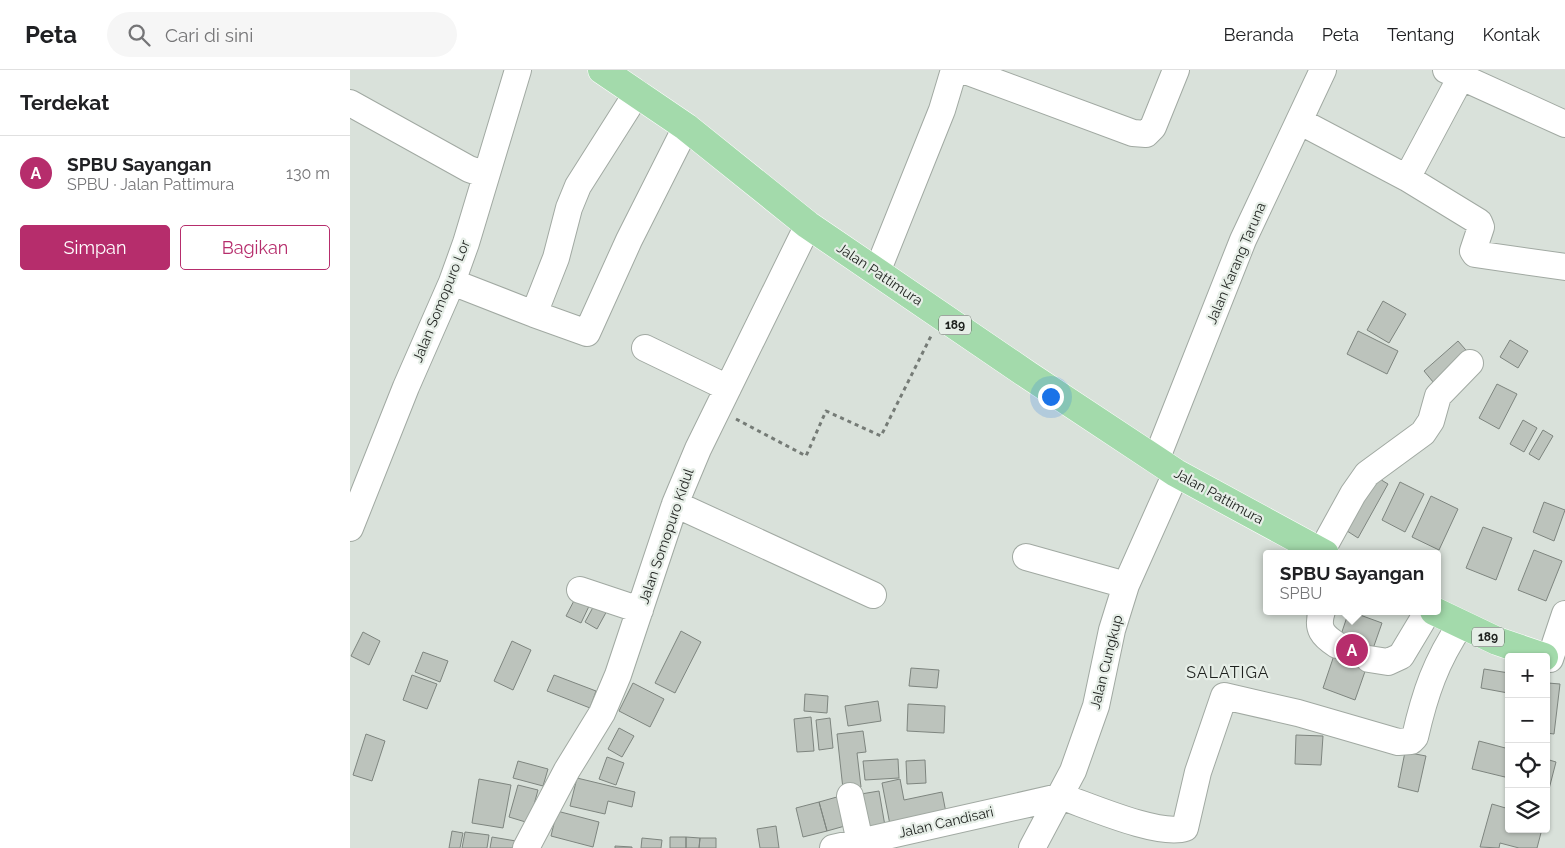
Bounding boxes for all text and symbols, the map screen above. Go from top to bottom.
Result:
search box [107,12,457,57]
text: Peta [25,20,77,49]
icon: search [125,21,153,49]
text: Cari di sini [165,24,253,46]
text: Beranda [1224,24,1294,45]
text: Peta [1322,24,1359,45]
text: Tentang [1387,24,1454,45]
text: Kontak [1482,24,1540,45]
text: Terdekat [20,90,109,115]
text: SPBU Sayangan [67,153,211,175]
text: A [31,164,41,183]
text: 130 m [286,164,330,183]
text: SPBU · Jalan Pattimura [67,175,234,194]
street label: Jalan Karang Taruna [1203,200,1269,326]
button: Simpan [20,225,170,270]
button: Bagikan [180,225,330,270]
street label: Jalan Somopuro Lor [409,238,473,364]
street label: Jalan Pattimura [834,239,926,309]
road number: 189 [939,316,971,334]
your location [1038,384,1064,410]
street label: Jalan Pattimura [1171,465,1267,527]
street label: Jalan Somopuro Kidul [635,466,697,606]
popup [1263,550,1441,615]
text: SPBU Sayangan [1280,562,1424,584]
text: SPBU [1280,584,1322,603]
street label: Jalan Cungkup [1087,613,1126,711]
road number: 189 [1472,628,1504,646]
pin: A [1336,631,1368,669]
map controls [1505,653,1550,833]
button: + [1505,653,1550,698]
district label: SALATIGA [1186,663,1270,682]
button: − [1505,698,1550,743]
button: locate [1505,743,1550,788]
button: layers [1505,788,1550,833]
street label: Jalan Candisari [897,803,995,841]

